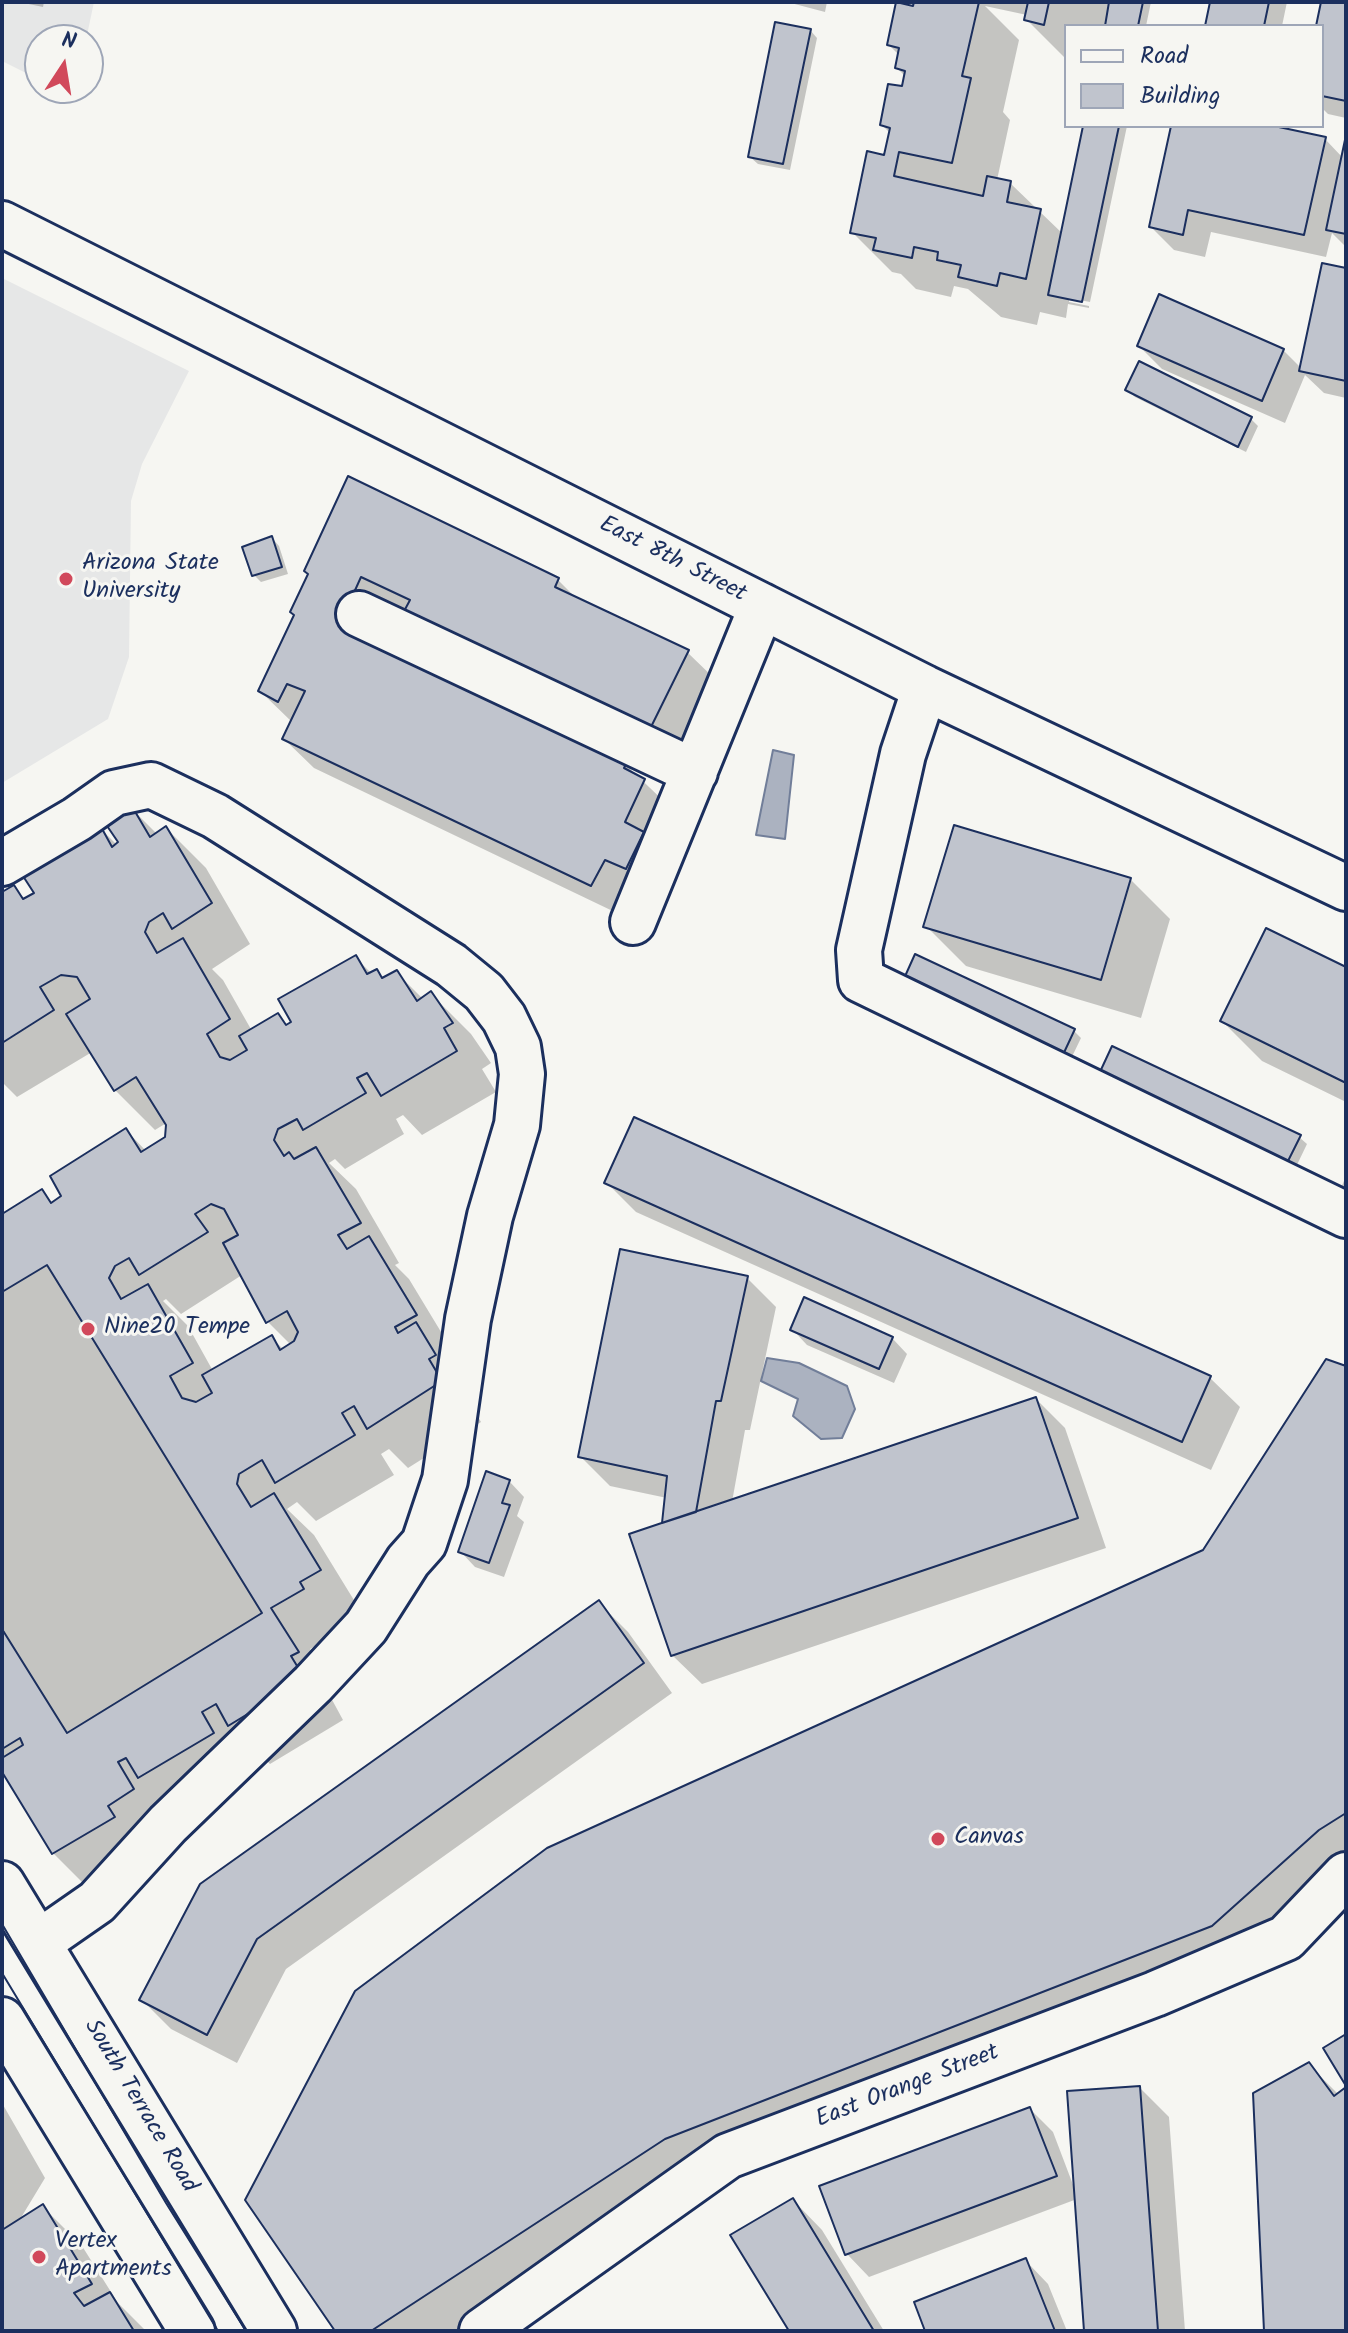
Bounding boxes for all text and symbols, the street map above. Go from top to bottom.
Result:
text: N [58,23,79,61]
north arrow [24,24,104,104]
legend [1064,24,1324,128]
text: Road [1140,37,1188,76]
text: Building [1140,77,1220,116]
street label: East 8th Street [594,512,750,610]
place label: Arizona State University [82,551,219,607]
marker: Arizona State University [57,570,75,588]
place label: Nine20 Tempe [104,1315,250,1343]
marker: Nine20 Tempe [79,1320,97,1338]
place label: Canvas [954,1825,1024,1853]
marker: Canvas [929,1830,947,1848]
street label: South Terrace Road [76,2015,202,2199]
street label: East Orange Street [812,2040,1004,2136]
place label: Vertex Apartments [55,2229,172,2285]
marker: Vertex Apartments [30,2248,48,2266]

